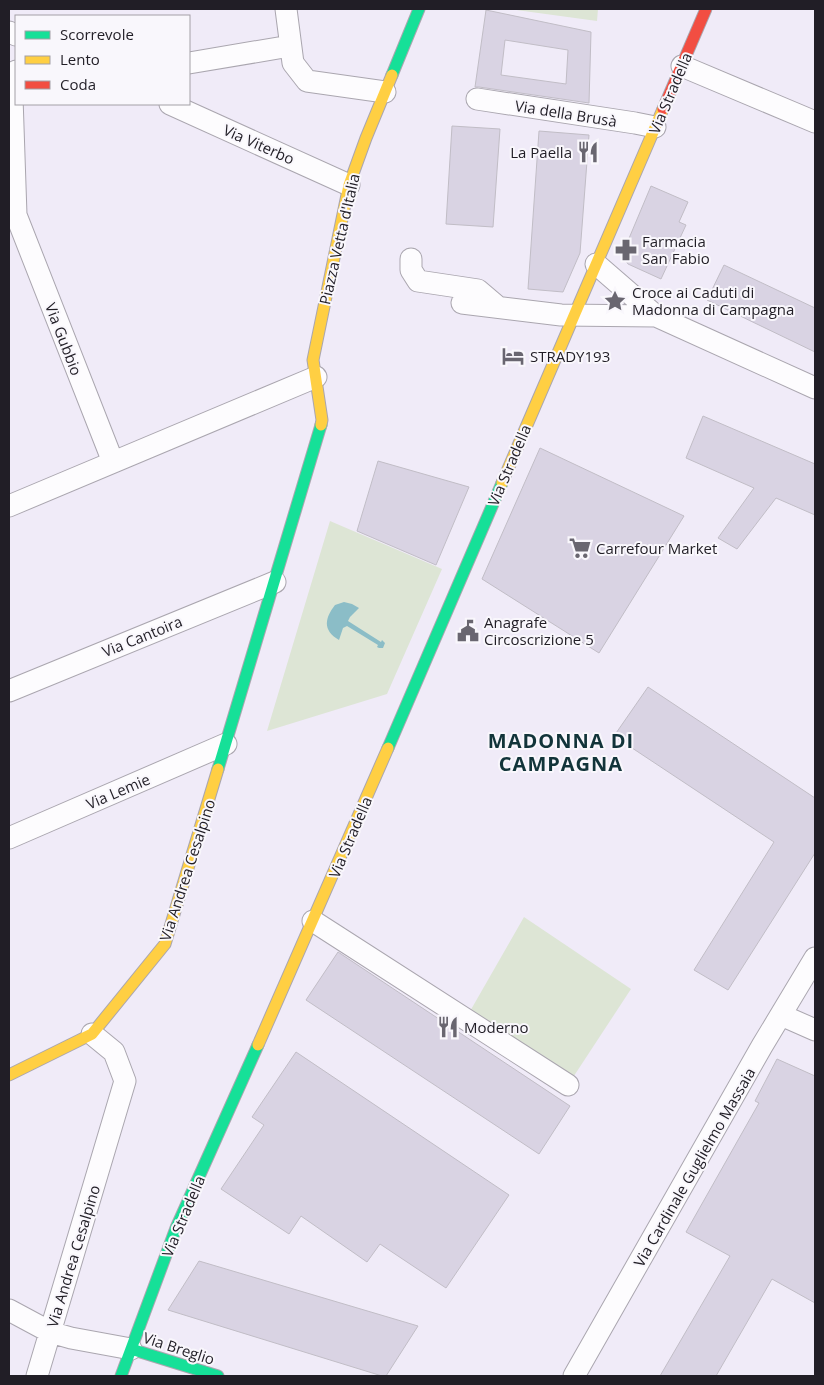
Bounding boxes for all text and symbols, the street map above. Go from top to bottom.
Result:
legend [15,15,190,105]
text: Scorrevole [60,24,134,44]
text: Lento [60,49,100,69]
street label: Via Stradella [644,49,696,137]
text: Coda [60,74,96,94]
street label: Via della Brusà [514,95,618,131]
street label: Via Viterbo [220,119,298,169]
restaurant icon: La Paella [575,139,601,165]
place label: La Paella [510,142,572,162]
street label: Piazza Vetta d'Italia [314,171,364,307]
place label: Farmacia San Fabio [642,231,710,268]
pharmacy icon: Farmacia San Fabio [613,237,639,263]
place label: Croce ai Caduti di Madonna di Campagna [632,282,794,319]
place icon: Croce ai Caduti di Madonna di Campagna [602,288,628,314]
street label: Via Gubbio [41,300,87,378]
hotel icon: STRADY193 [500,343,526,369]
place label: STRADY193 [530,346,610,366]
street label: Via Stradella [483,421,535,509]
supermarket icon: Carrefour Market [567,535,593,561]
place label: Carrefour Market [596,538,717,558]
street label: Via Cantoira [99,611,185,661]
place label: Anagrafe Circoscrizione 5 [484,612,594,649]
public building icon: Anagrafe Circoscrizione 5 [455,618,481,644]
district label: MADONNA DI CAMPAGNA [488,727,634,777]
street label: Via Lemie [83,769,153,813]
street label: Via Stradella [324,793,376,881]
street label: Via Andrea Cesalpino [155,797,219,943]
restaurant icon: Moderno [435,1014,461,1040]
place label: Moderno [464,1017,528,1037]
street label: Via Cardinale Guglielmo Massaia [629,1064,759,1270]
street label: Via Stradella [157,1172,209,1260]
street label: Via Andrea Cesalpino [42,1182,104,1330]
street label: Via Breglio [141,1327,217,1369]

